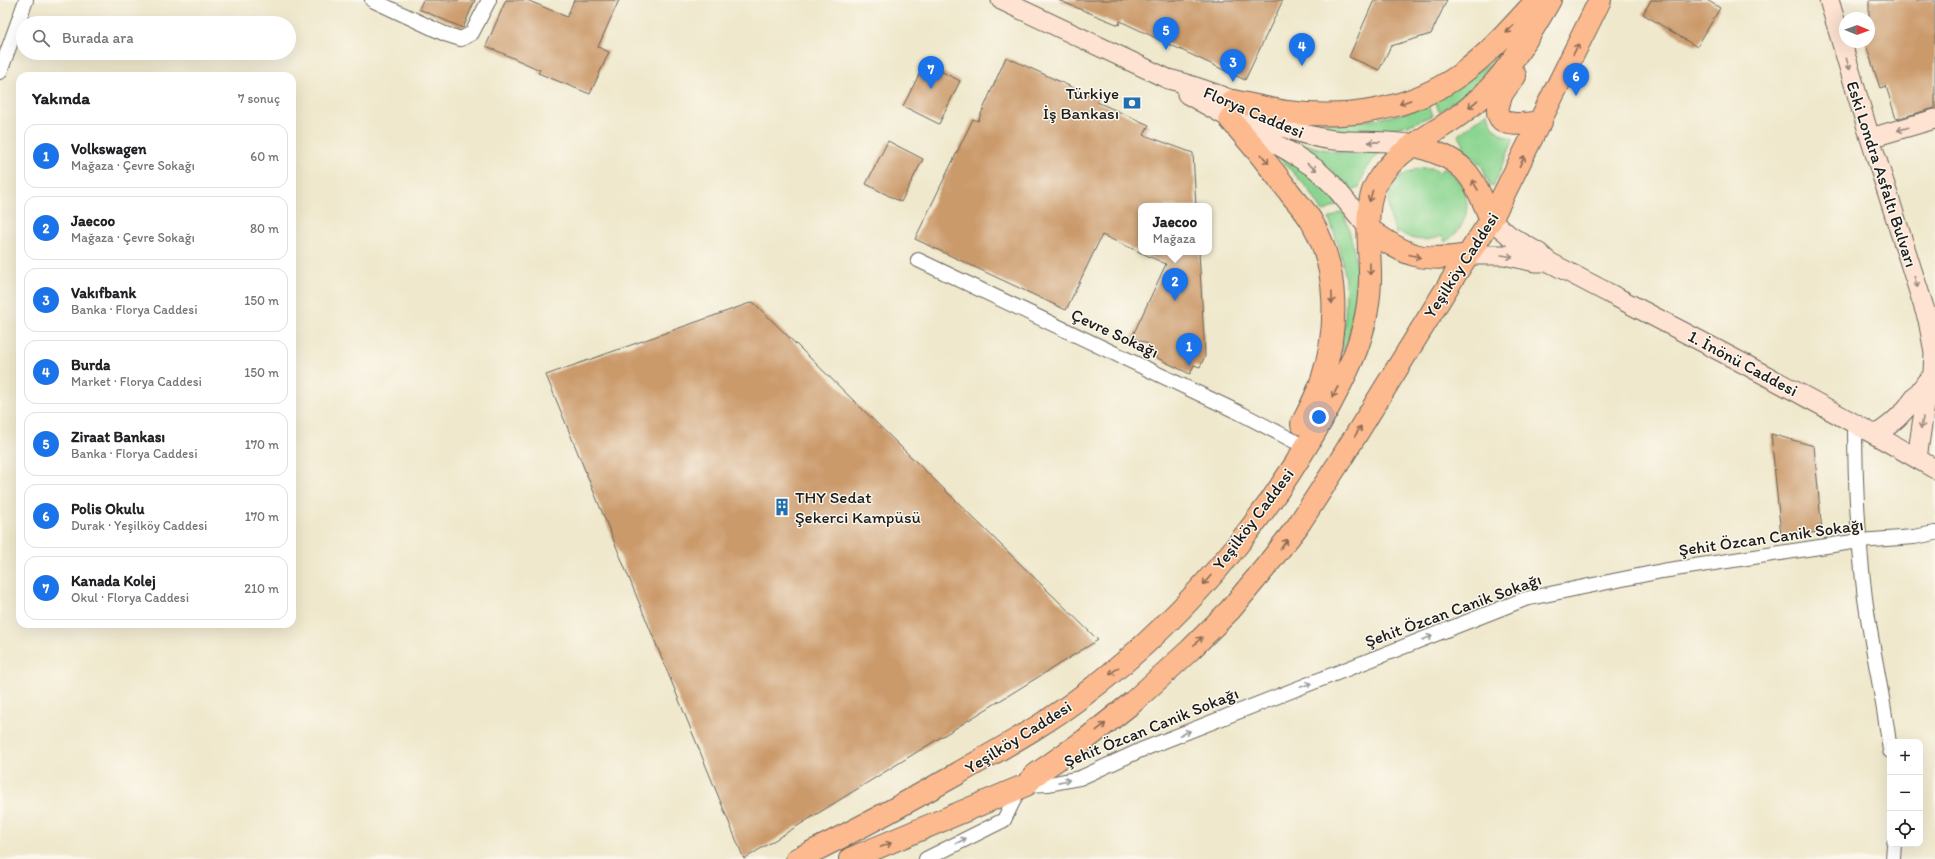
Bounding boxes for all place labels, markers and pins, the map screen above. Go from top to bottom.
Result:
pin: 5 [1153,17,1179,50]
pin: 4 [1289,33,1315,66]
pin: 3 [1220,49,1246,82]
pin: 7 [918,56,944,89]
pin: 6 [1563,63,1589,96]
place label: Türkiye İş Bankası [1043,83,1119,123]
bank icon: Türkiye İş Bankası [1122,93,1142,113]
pin: 2 [1162,268,1188,301]
pin: 1 [1176,333,1202,366]
place label: THY Sedat Şekerci Kampüsü [795,487,922,527]
building icon: THY Sedat Şekerci Kampüsü [772,497,792,517]

